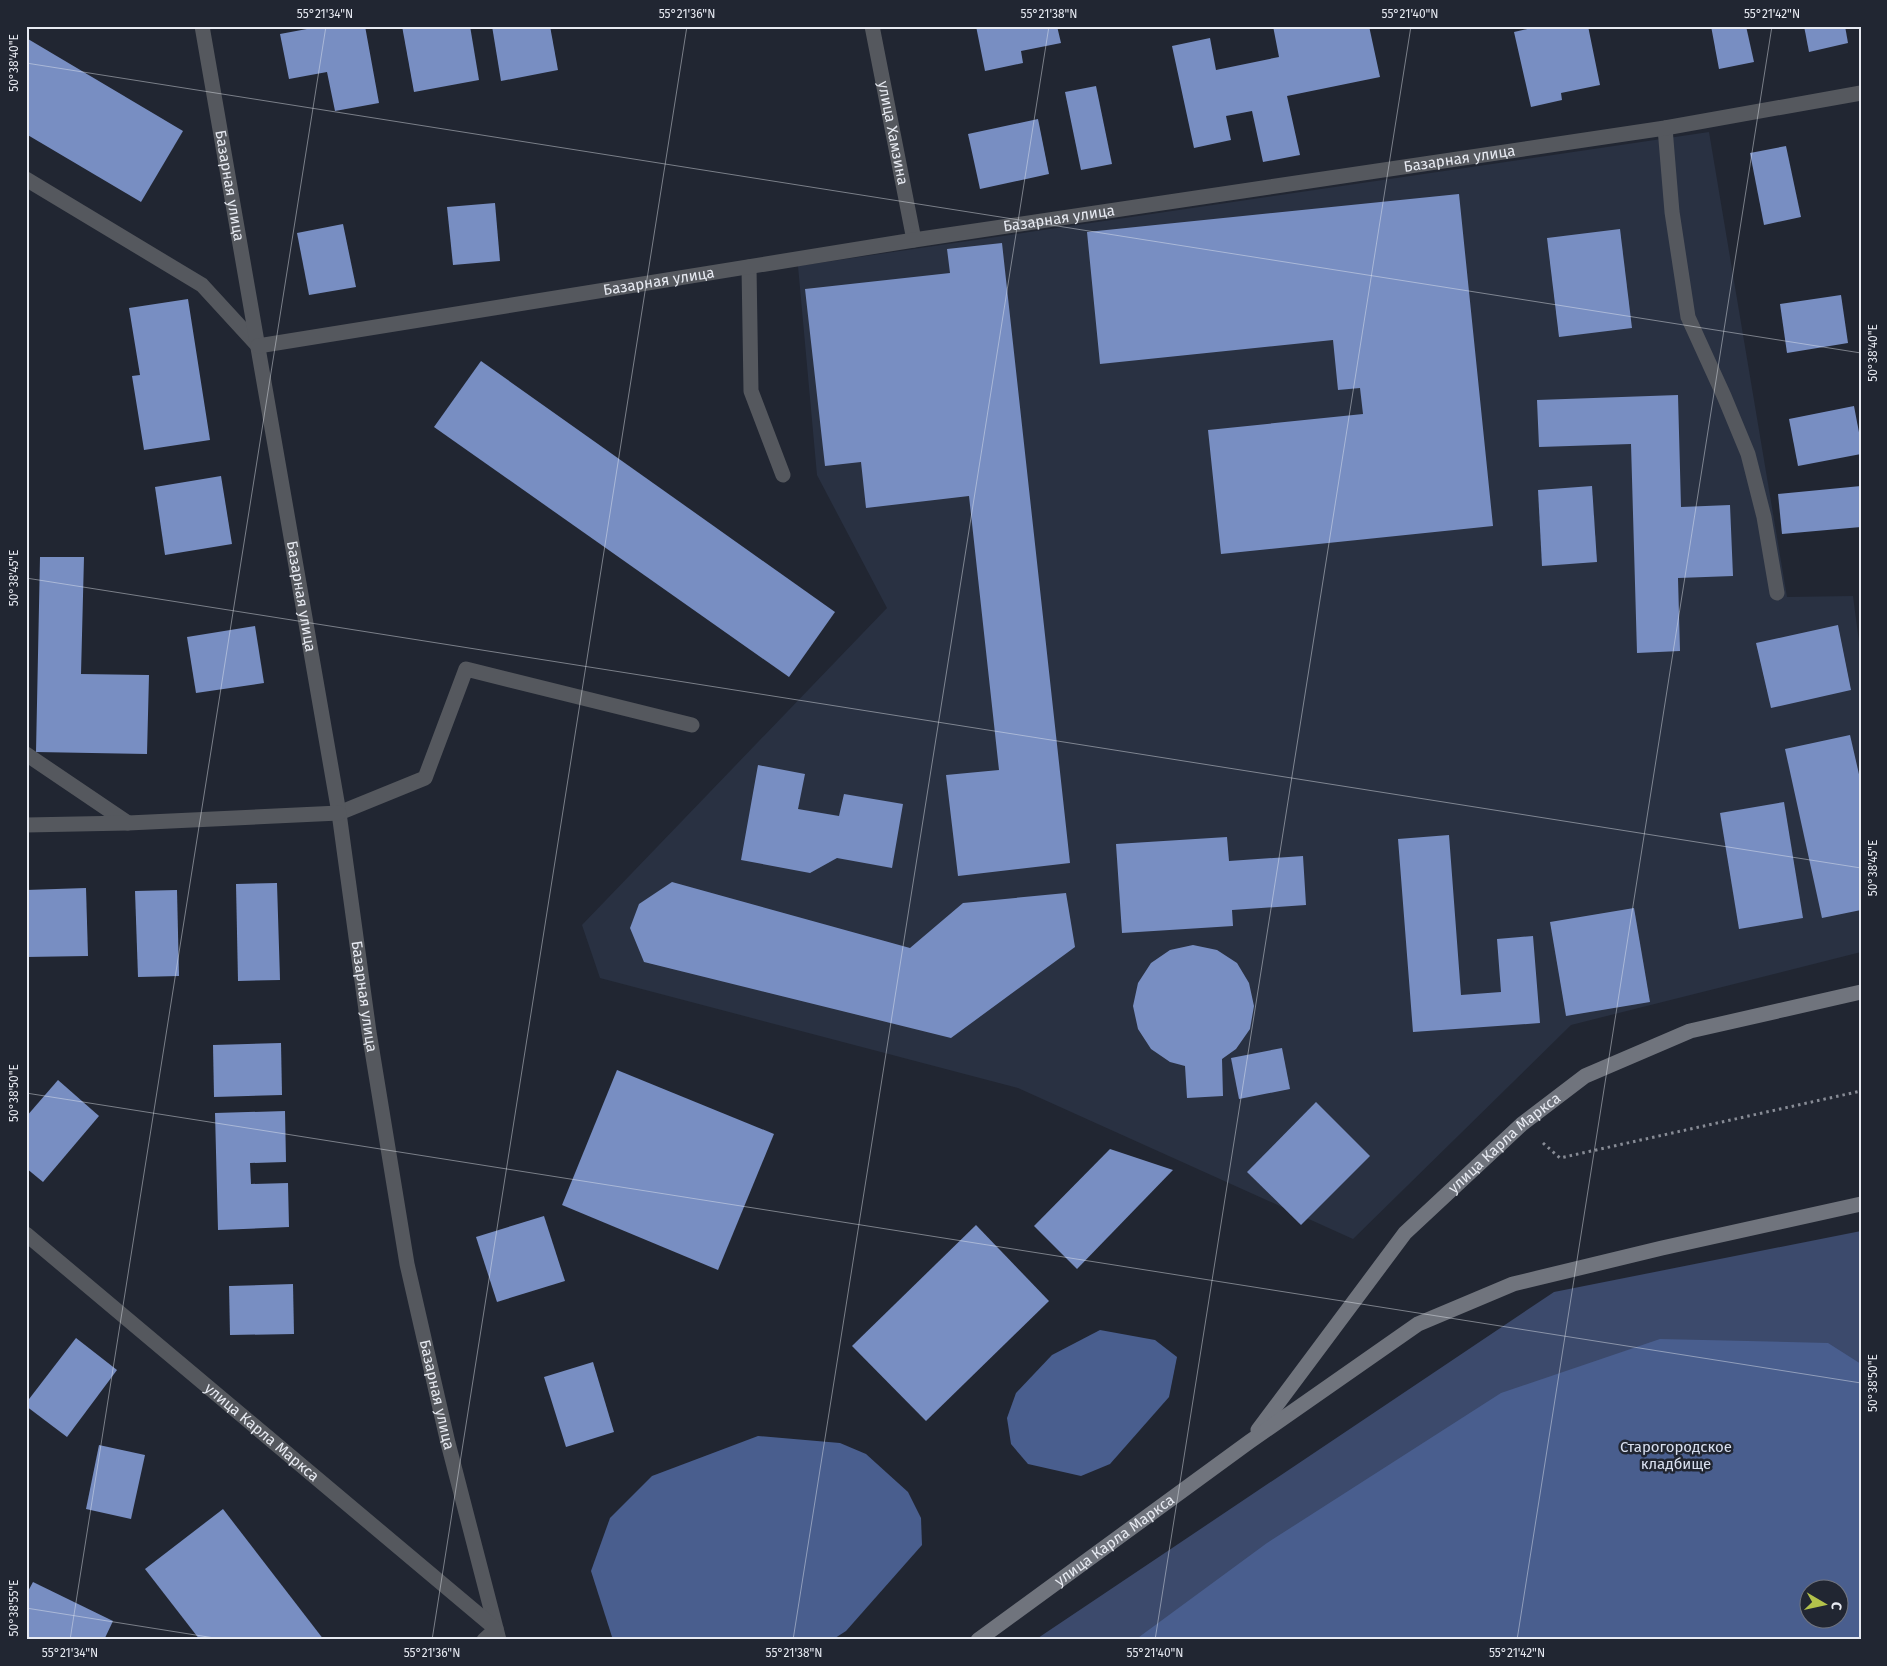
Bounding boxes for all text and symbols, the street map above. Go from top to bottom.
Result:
text: 55°21'34"N [297,7,353,21]
text: 55°21'36"N [659,7,715,21]
text: 55°21'38"N [1021,7,1078,21]
text: 55°21'40"N [1381,7,1439,21]
text: 55°21'42"N [1744,7,1800,21]
text: 50°38'40"E [7,34,21,92]
street label: улица Хамзина [874,79,912,187]
street label: Базарная улица [211,129,248,243]
street label: Базарная улица [1403,141,1516,176]
street label: Базарная улица [1002,201,1116,236]
street label: Базарная улица [602,263,716,299]
text: 50°38'40"E [1866,324,1880,382]
street label: Базарная улица [283,539,320,653]
text: 50°38'45"E [7,550,21,606]
text: 50°38'45"E [1866,840,1880,896]
street label: Базарная улица [348,940,381,1054]
text: 50°38'50"E [7,1064,21,1122]
street label: улица Карла Маркса [1444,1089,1564,1197]
street label: Базарная улица [416,1338,458,1452]
text: 50°38'50"E [1866,1354,1880,1412]
street label: улица Карла Маркса [201,1379,323,1485]
park label: Старогородское кладбище [1620,1438,1732,1473]
street label: улица Карла Маркса [1051,1491,1178,1590]
north arrow [1800,1578,1850,1628]
text: 50°38'55"E [7,1580,21,1636]
text: С [1827,1601,1845,1611]
text: 55°21'34"N [42,1646,98,1660]
text: 55°21'36"N [404,1646,460,1660]
text: 55°21'38"N [766,1646,823,1660]
text: 55°21'40"N [1126,1646,1184,1660]
text: 55°21'42"N [1489,1646,1545,1660]

